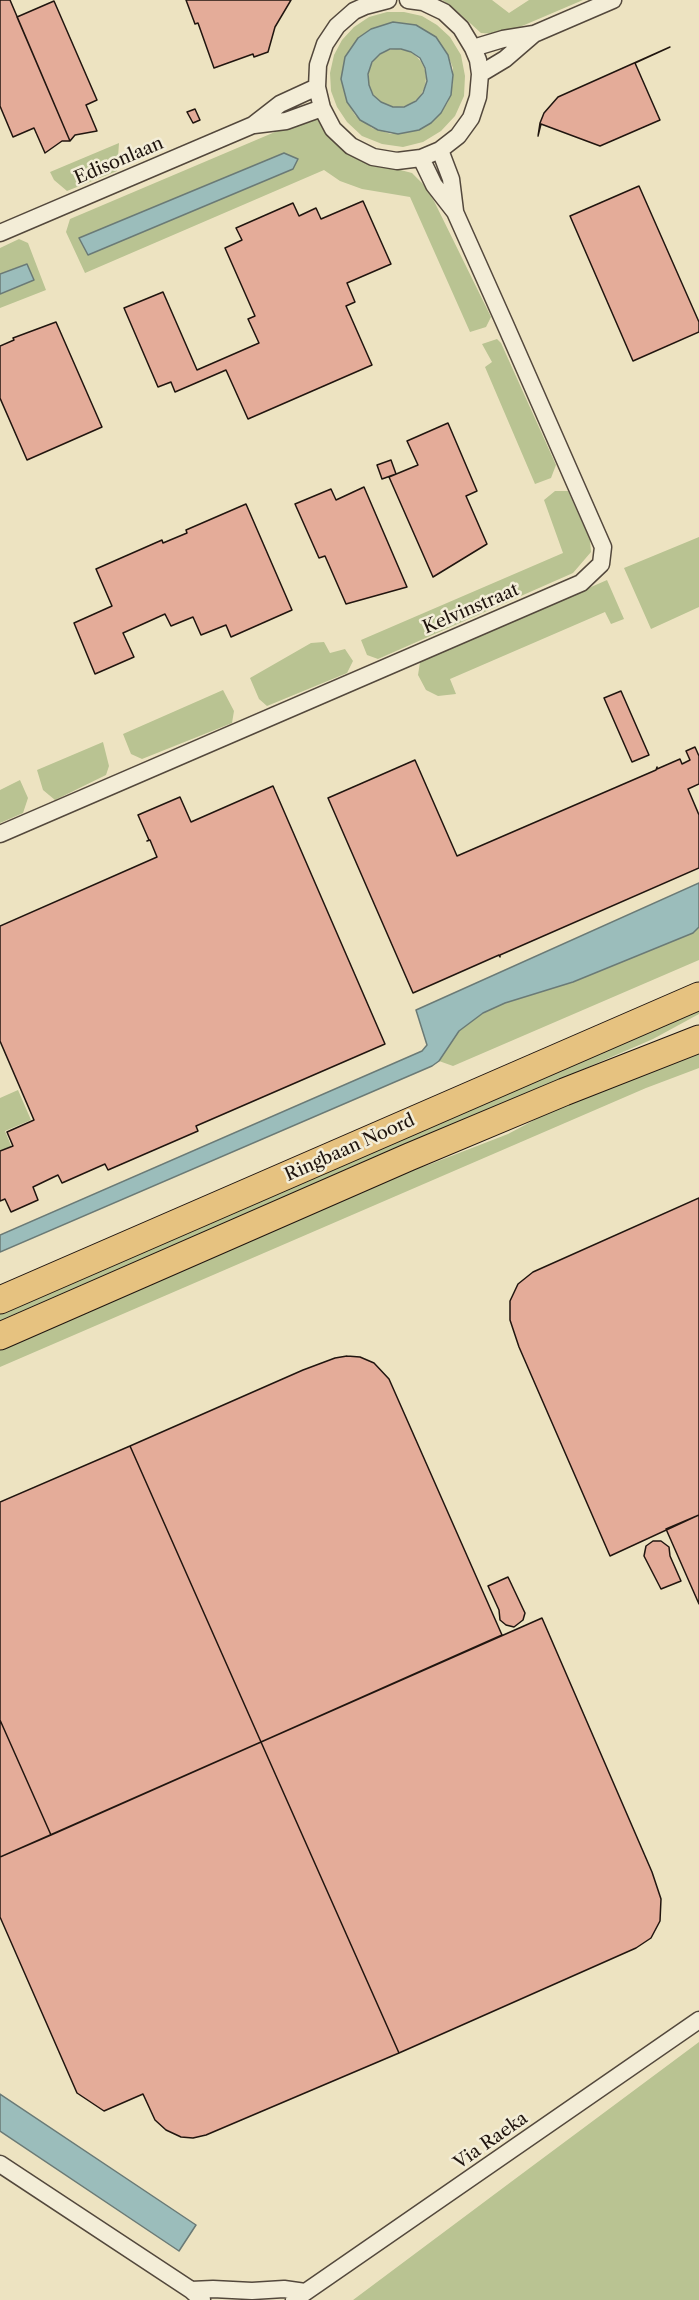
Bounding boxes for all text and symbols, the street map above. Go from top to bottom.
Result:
street label: Edisonlaan [71,133,167,189]
street label: Kelvinstraat [420,579,522,639]
street label: Ringbaan Noord [282,1110,418,1186]
street label: Via Raeka [450,2108,532,2174]

